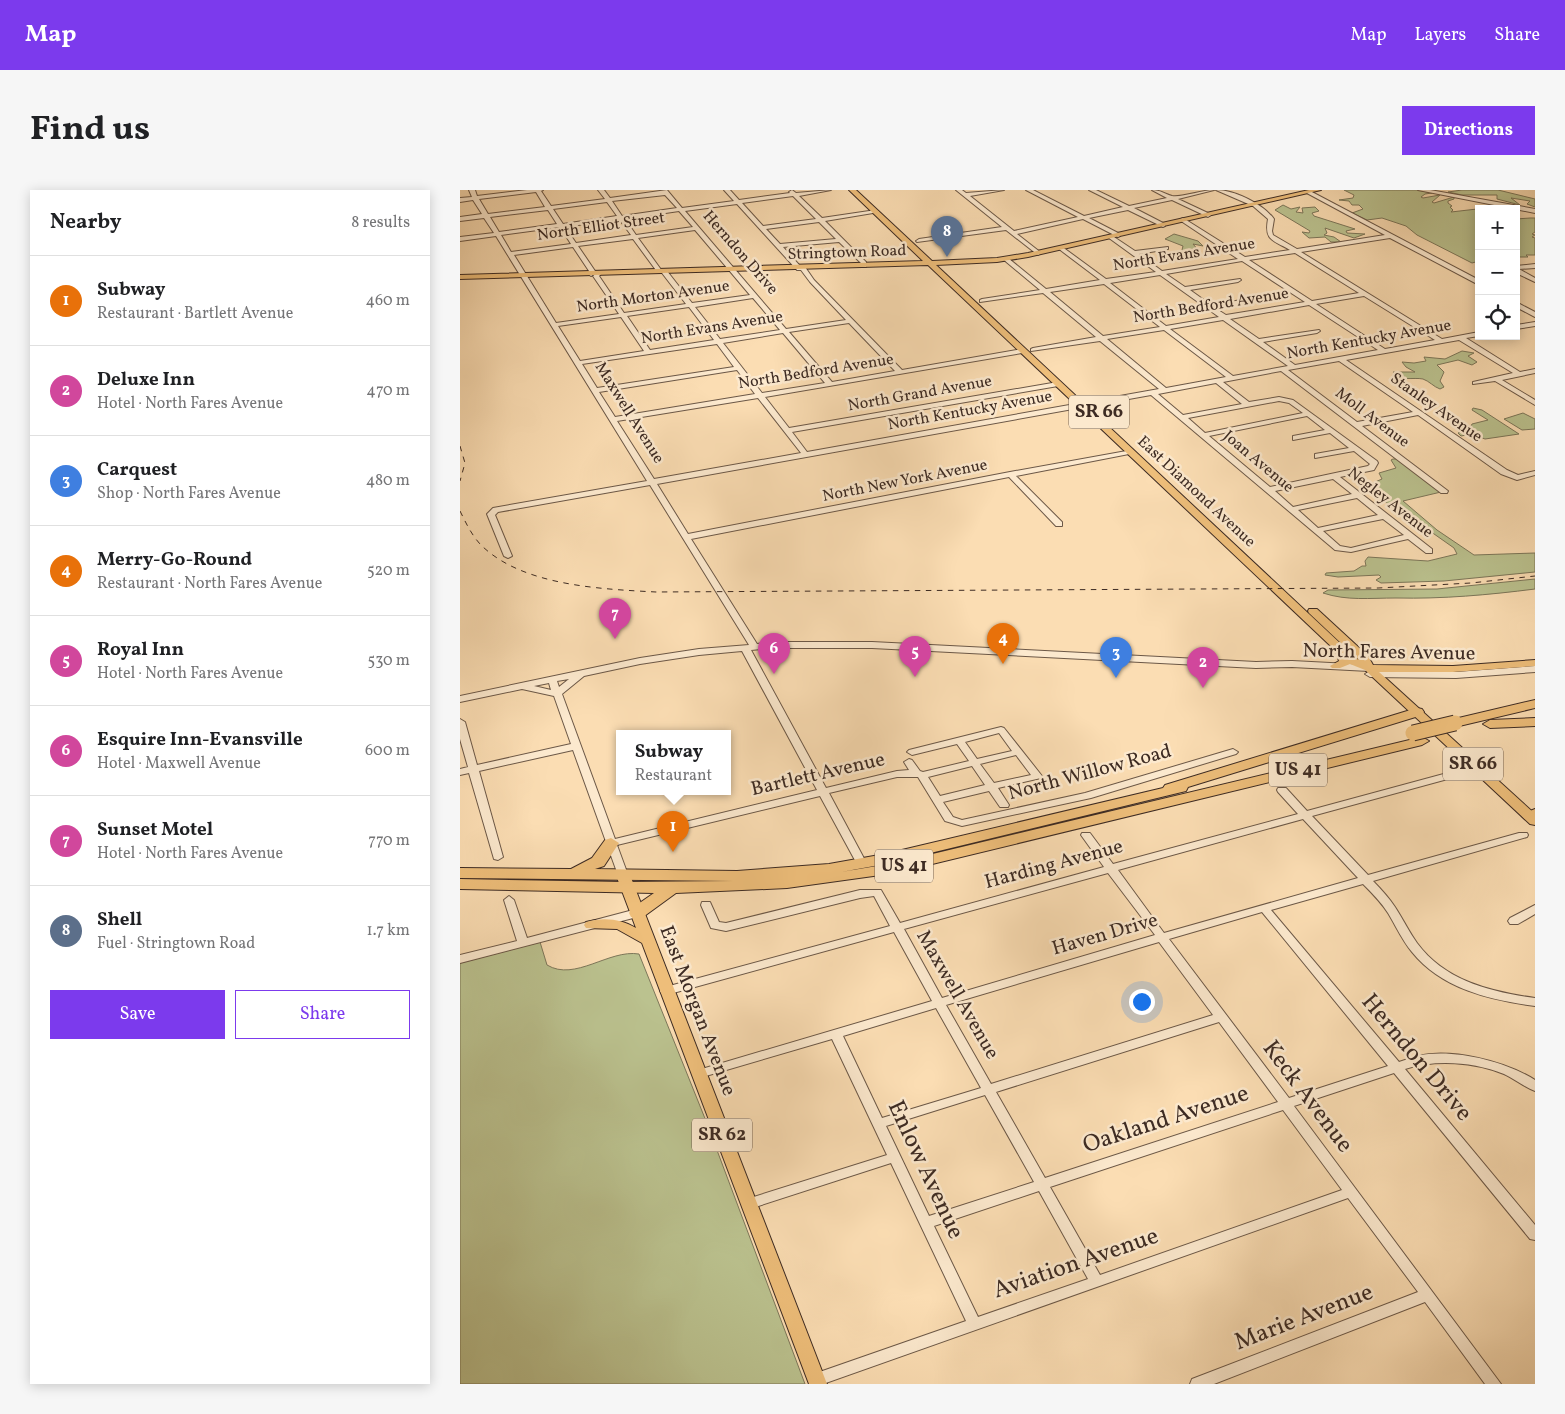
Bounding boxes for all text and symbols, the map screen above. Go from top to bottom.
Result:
text: Map [25,18,76,52]
text: Map [1350,23,1386,48]
text: Layers [1414,23,1466,48]
text: Share [1494,23,1540,48]
text: Find us [30,106,150,154]
button: Directions [1402,106,1535,155]
map controls [1475,205,1520,340]
button: + [1475,205,1520,250]
street label: Herndon Drive [697,206,783,300]
street label: North Elliot Street [536,207,667,247]
text: Nearby [50,208,121,237]
text: 8 results [351,212,410,234]
pin: 8 [931,216,963,257]
street label: North Evans Avenue [1111,233,1257,277]
street label: Stringtown Road [787,240,907,266]
button: − [1475,250,1520,295]
street label: North Morton Avenue [575,275,731,319]
text: Subway [97,277,166,303]
street label: North Bedford Avenue [1132,283,1290,329]
text: 1 [63,290,69,312]
text: 460 m [366,290,410,312]
button: locate [1475,295,1520,340]
text: Restaurant · Bartlett Avenue [97,303,293,325]
street label: North Evans Avenue [639,306,785,350]
street label: North Kentucky Avenue [1285,315,1453,365]
street label: North Bedford Avenue [737,349,895,395]
street label: Maxwell Avenue [589,358,669,468]
text: Deluxe Inn [97,367,195,393]
street label: Stanley Avenue [1386,368,1486,448]
street label: North Grand Avenue [846,370,994,418]
text: 2 [62,380,70,402]
text: 470 m [366,380,410,402]
street label: Moll Avenue [1330,383,1414,453]
street label: North Kentucky Avenue [886,386,1054,436]
text: Hotel · North Fares Avenue [97,393,283,415]
road number: SR 66 [1069,396,1129,428]
street label: Joan Avenue [1218,426,1298,498]
street label: East Diamond Avenue [1132,431,1260,553]
street label: North New York Avenue [821,454,989,508]
text: Carquest [97,457,177,483]
street label: Negley Avenue [1342,462,1438,544]
text: 3 [62,470,70,492]
text: 480 m [366,470,410,492]
text: Shop · North Fares Avenue [97,483,281,505]
text: Merry-Go-Round [97,547,252,573]
text: 4 [61,560,71,582]
text: 520 m [367,560,410,582]
text: Restaurant · North Fares Avenue [97,573,322,595]
pin: 7 [599,598,631,639]
pin: 4 [987,623,1019,664]
pin: 6 [758,633,790,674]
pin: 5 [899,636,931,677]
text: Royal Inn [97,637,184,663]
pin: 3 [1100,637,1132,678]
street label: North Fares Avenue [1302,637,1476,669]
pin: 2 [1187,647,1219,688]
text: 5 [62,650,70,672]
text: 530 m [367,650,410,672]
text: Hotel · North Fares Avenue [97,663,283,685]
text: Esquire Inn-Evansville [97,727,303,753]
popup [616,730,731,795]
street label: North Willow Road [1005,738,1175,808]
text: Subway [635,739,703,765]
text: 6 [62,740,70,762]
text: 600 m [365,740,410,762]
street label: Bartlett Avenue [748,746,888,804]
road number: SR 66 [1443,748,1503,780]
text: Hotel · Maxwell Avenue [97,753,261,775]
road number: US 41 [1269,754,1327,786]
text: Restaurant [635,765,712,787]
pin: 1 [657,811,689,852]
text: Sunset Motel [97,817,213,843]
text: 7 [62,830,70,852]
text: 770 m [368,830,410,852]
street label: Harding Avenue [982,833,1126,897]
text: Hotel · North Fares Avenue [97,843,283,865]
road number: US 41 [875,849,933,882]
text: Shell [97,907,142,933]
street label: Haven Drive [1049,907,1161,963]
text: 8 [62,920,70,942]
text: 1.7 km [366,920,410,942]
street label: East Morgan Avenue [652,922,742,1100]
street label: Maxwell Avenue [909,925,1005,1065]
text: Fuel · Stringtown Road [97,933,255,955]
street label: Herndon Drive [1352,987,1480,1129]
your location [1129,989,1155,1015]
button: Save [50,990,225,1039]
button: Share [235,990,410,1039]
street label: Keck Avenue [1253,1034,1361,1160]
street label: Oakland Avenue [1079,1077,1253,1163]
street label: Enlow Avenue [878,1095,972,1245]
road number: SR 62 [692,1118,752,1152]
street label: Aviation Avenue [989,1220,1163,1308]
street label: Marie Avenue [1230,1276,1378,1360]

